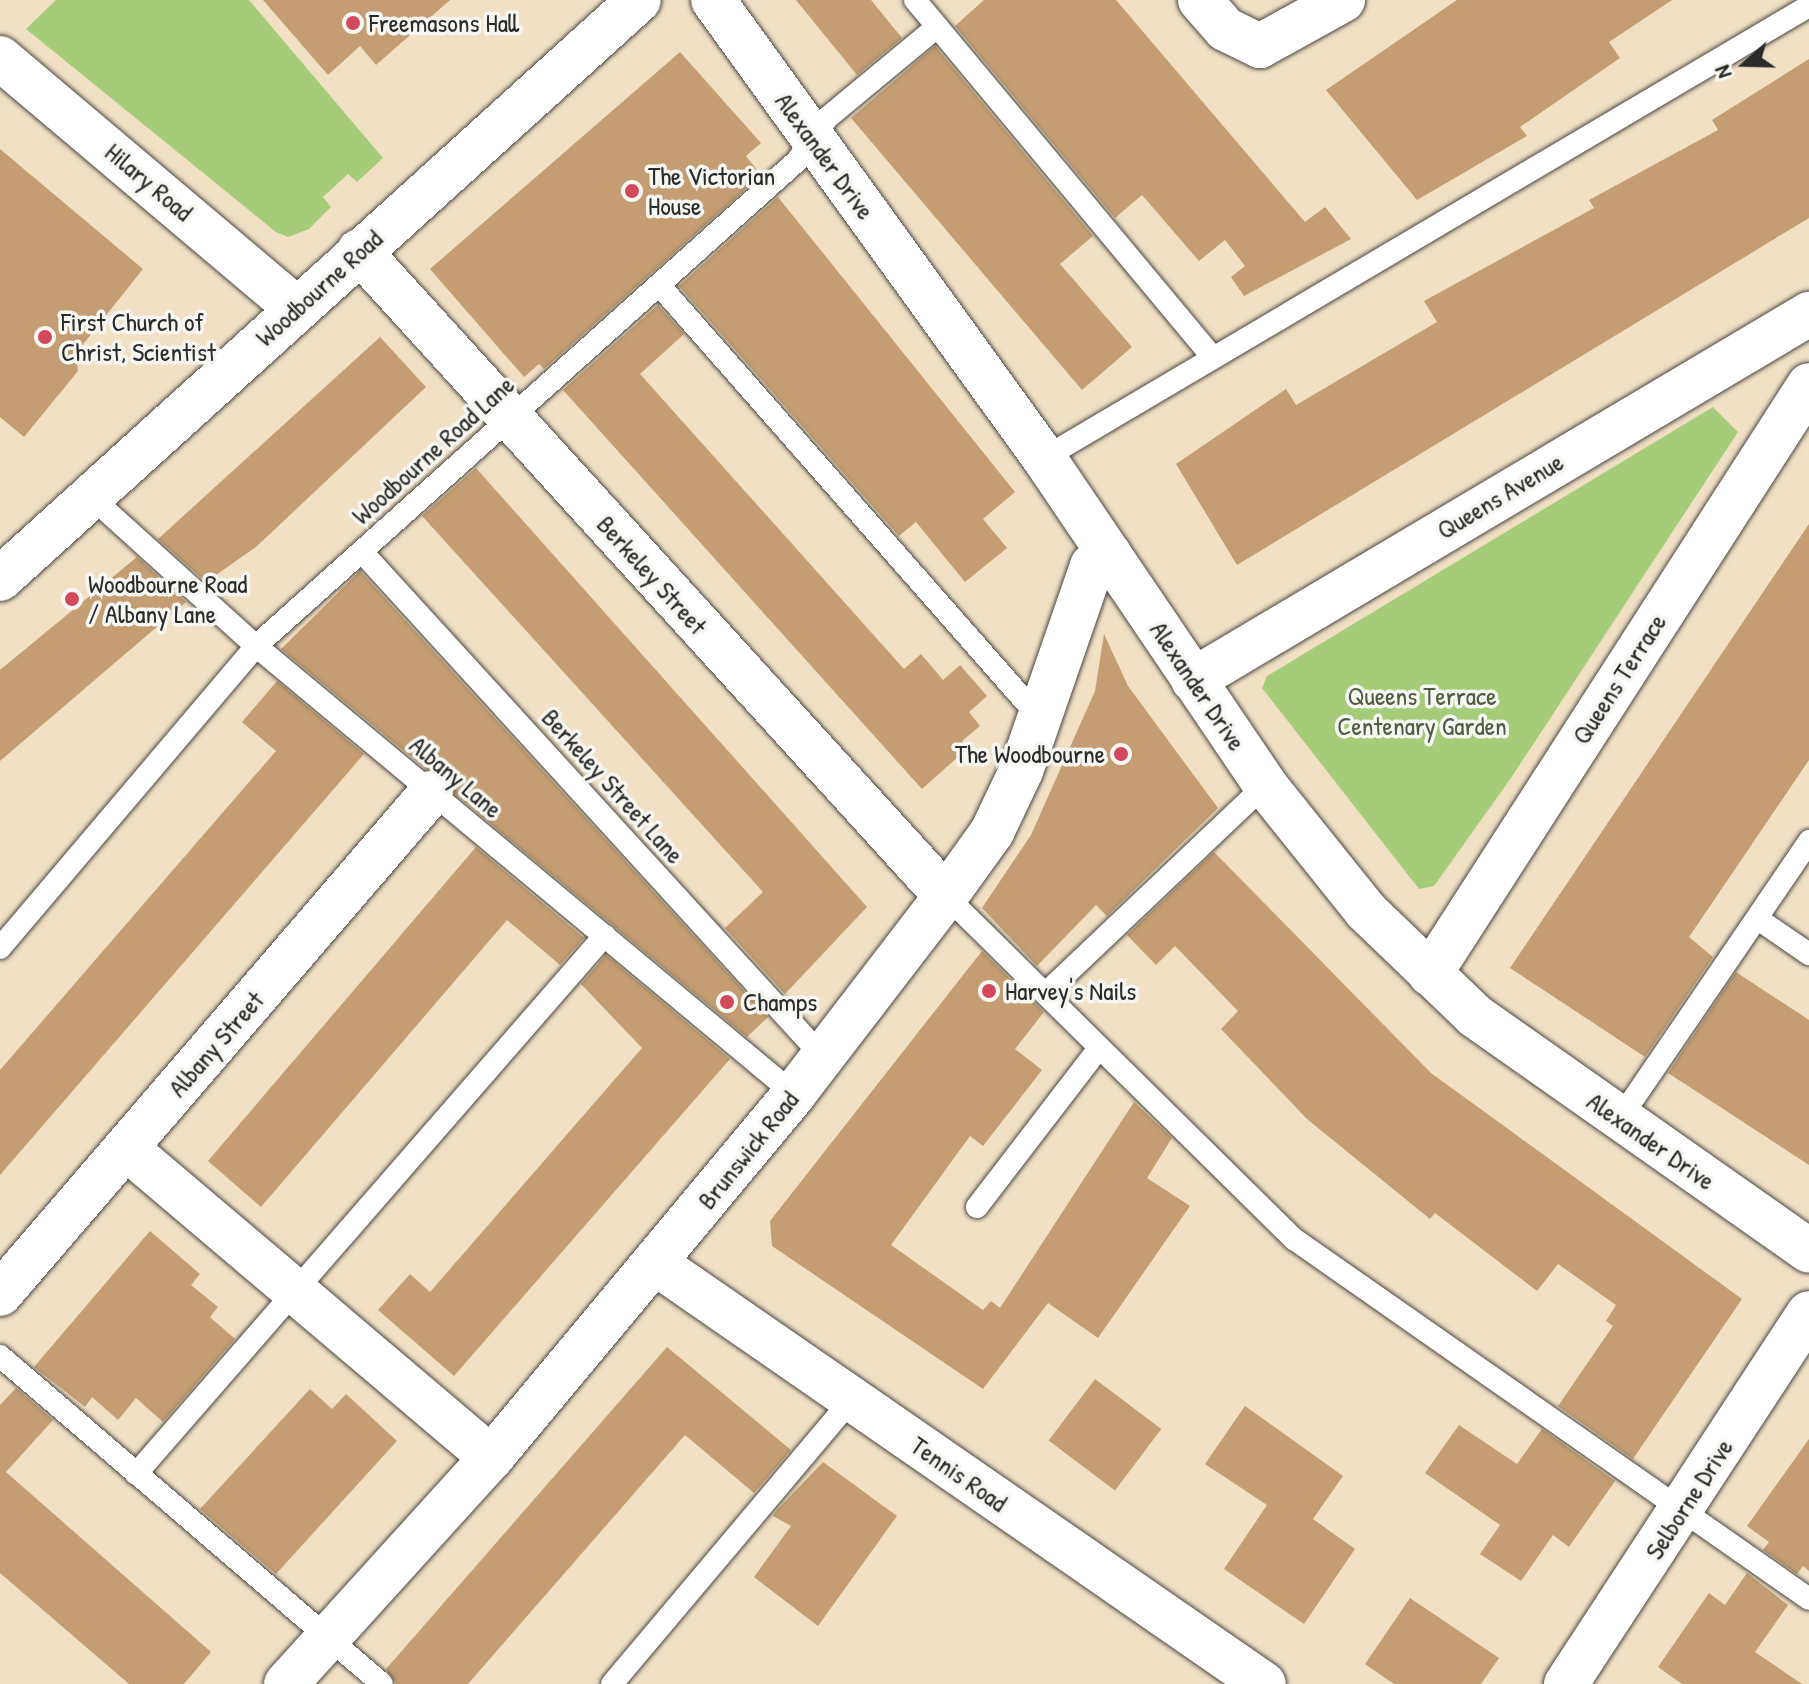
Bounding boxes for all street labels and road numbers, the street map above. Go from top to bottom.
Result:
street label: Alexander Drive [769,87,881,225]
street label: Hilary Road [99,136,199,228]
street label: Woodbourne Road [249,223,389,353]
street label: Woodbourne Road Lane [346,369,520,531]
street label: Queens Avenue [1431,446,1569,546]
street label: Berkeley Street [590,509,714,641]
street label: Queens Terrace [1565,608,1673,750]
street label: Alexander Drive [1143,616,1253,756]
street label: Berkeley Street Lane [535,702,691,870]
street label: Albany Lane [403,729,509,825]
street label: Albany Street [162,985,270,1103]
street label: Brunswick Road [691,1085,805,1215]
street label: Alexander Drive [1581,1086,1721,1196]
street label: Tennis Road [905,1430,1013,1518]
street label: Selborne Drive [1638,1433,1740,1565]

